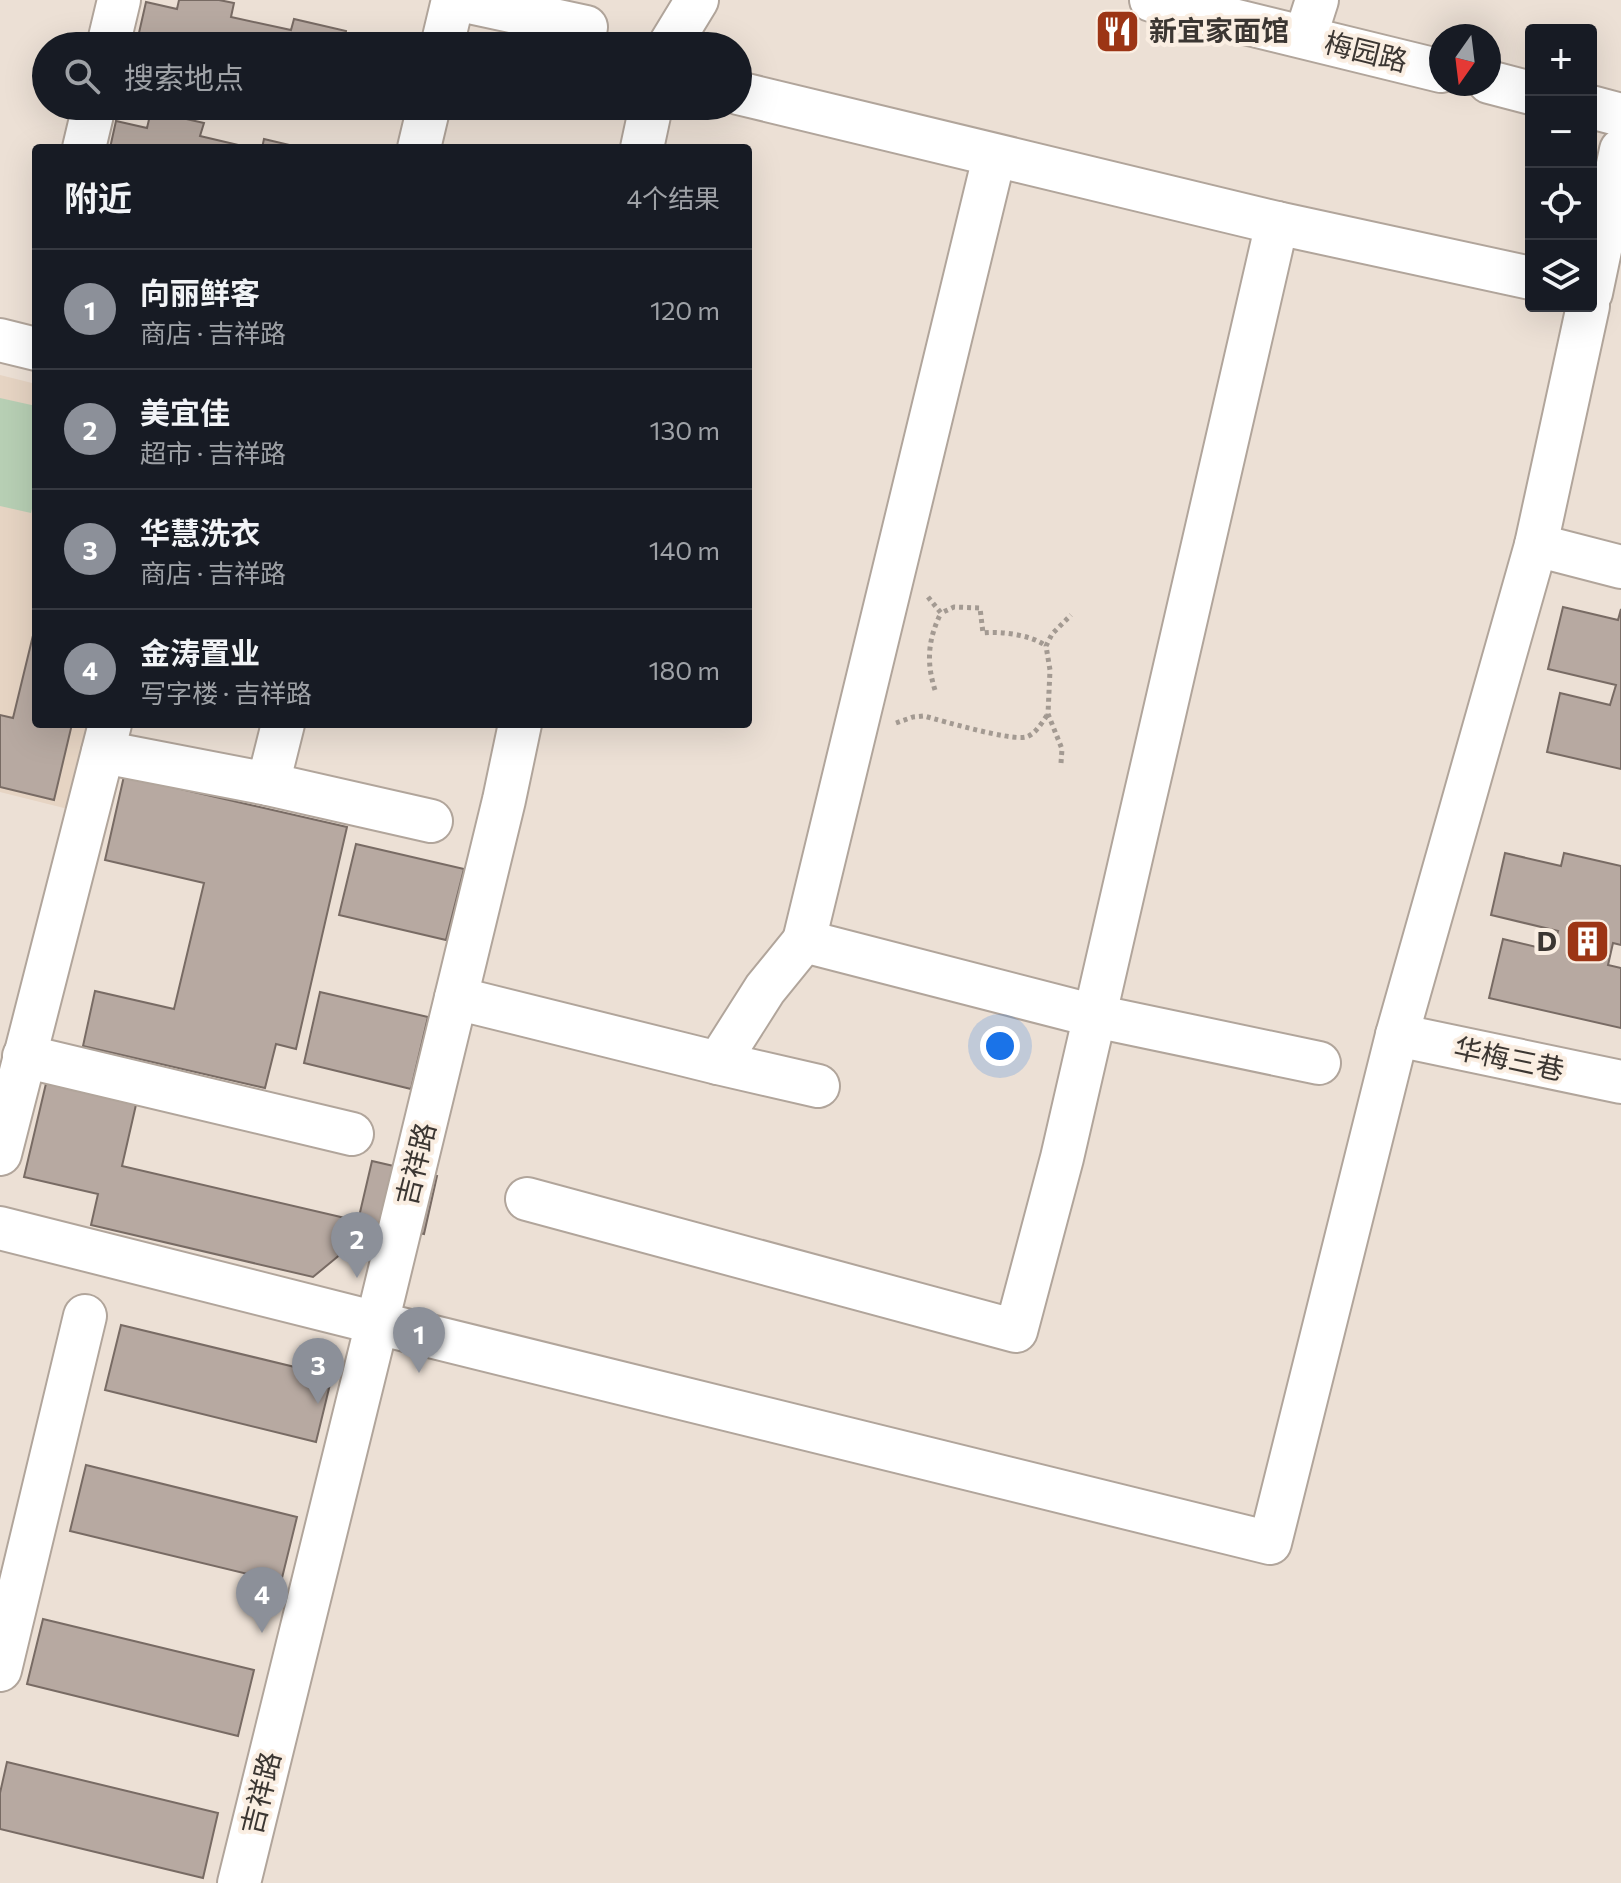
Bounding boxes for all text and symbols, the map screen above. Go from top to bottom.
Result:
restaurant icon: 新宜家面馆 [1094,7,1142,55]
place label: 新宜家面馆 [1149,13,1289,47]
street label: 梅园路 [1321,24,1411,78]
north arrow [1429,24,1501,96]
map controls [1525,24,1597,312]
button: + [1525,24,1597,96]
search box [32,32,752,120]
icon: search [60,54,104,98]
text: 搜索地点 [124,58,244,95]
button: − [1525,96,1597,168]
button: locate [1525,168,1597,240]
text: 附近 [64,176,132,218]
text: 4个结果 [626,182,720,213]
button: layers [1525,240,1597,312]
text: 向丽鲜客 [140,273,260,310]
text: 1 [84,294,96,325]
text: 120 m [650,294,720,325]
text: 商店 · 吉祥路 [140,317,286,348]
text: 美宜佳 [140,393,230,430]
text: 2 [83,414,97,445]
text: 130 m [649,414,720,445]
text: 超市 · 吉祥路 [140,437,286,468]
text: 华慧洗衣 [140,513,260,550]
text: 3 [82,534,98,565]
text: 140 m [649,534,720,565]
text: 商店 · 吉祥路 [140,557,286,588]
text: 金涛置业 [140,633,260,670]
text: 4 [82,654,98,685]
text: 180 m [648,654,720,685]
text: 写字楼 · 吉祥路 [140,677,312,708]
building icon: D [1564,917,1612,965]
place label: D [1536,923,1557,957]
your location [980,1026,1020,1066]
street label: 华梅三巷 [1451,1030,1568,1086]
street label: 吉祥路 [388,1119,442,1209]
pin: 2 [331,1212,383,1278]
pin: 1 [393,1307,445,1373]
pin: 3 [292,1338,344,1404]
pin: 4 [236,1567,288,1633]
street label: 吉祥路 [233,1748,287,1838]

